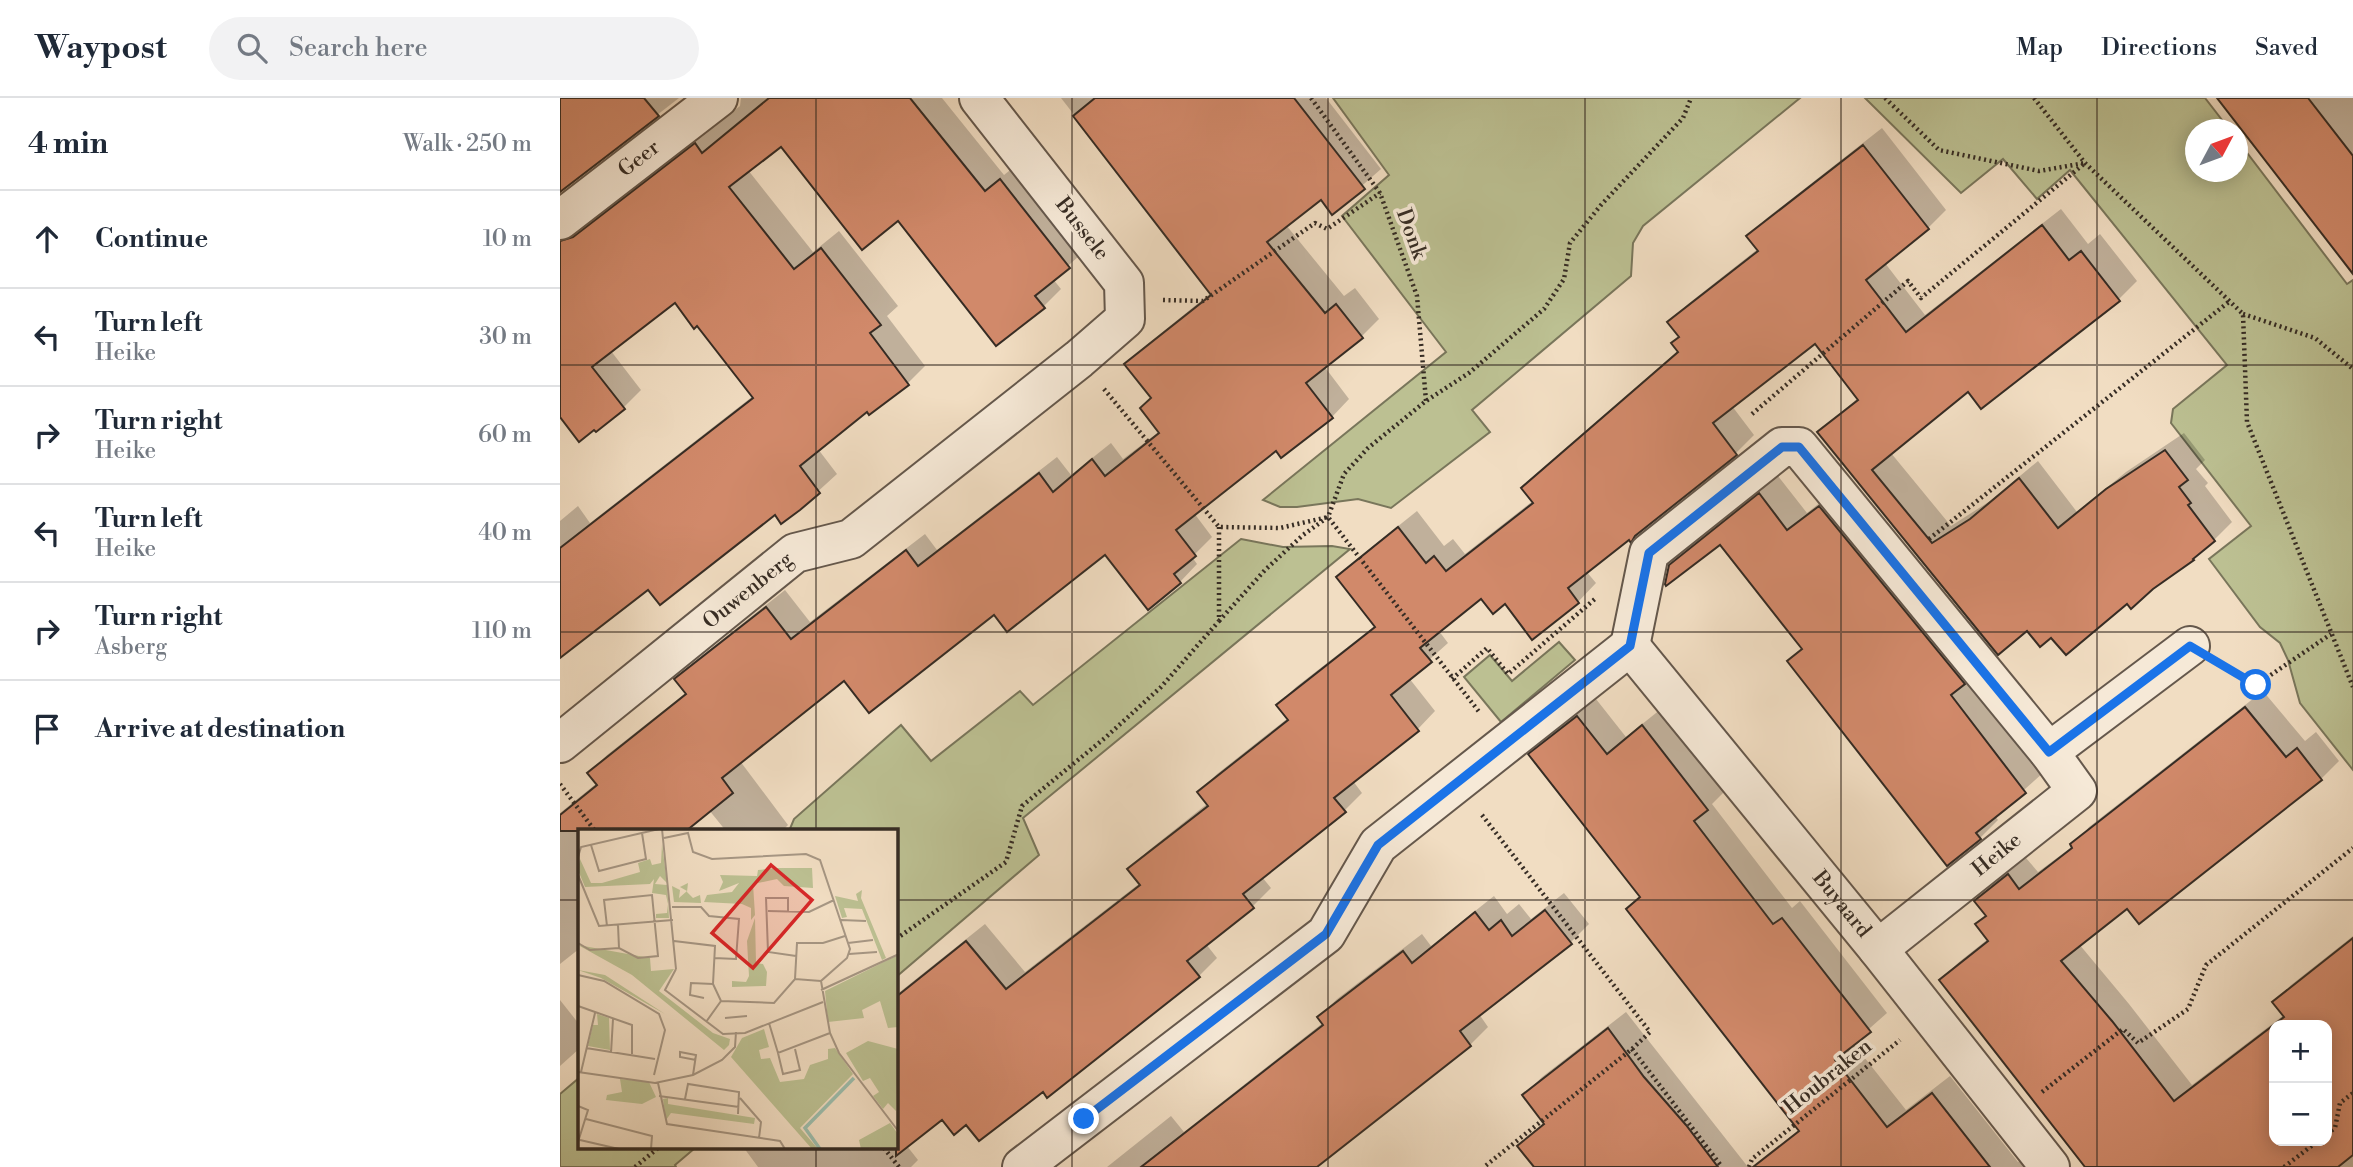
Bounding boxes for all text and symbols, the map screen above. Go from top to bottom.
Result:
search box [209,17,699,80]
text: Waypost [35,28,167,69]
icon: search [233,29,271,67]
text: Search here [289,32,428,64]
text: Map [2016,33,2063,63]
text: Directions [2101,33,2217,63]
text: Saved [2255,33,2318,63]
north arrow [2185,119,2248,182]
text: 4 min [28,125,108,163]
text: Walk · 250 m [403,130,532,158]
street label: Geer [613,135,665,183]
street label: Bussele [1049,192,1115,266]
street label: Donk [1390,205,1432,264]
icon: ahead [28,220,66,258]
text: Continue [95,223,208,255]
text: 10 m [483,225,532,253]
text: Turn left [95,307,203,339]
icon: left [28,318,66,356]
text: 30 m [479,323,532,351]
text: Heike [95,339,156,367]
text: Turn right [95,405,223,437]
icon: right [28,416,66,454]
text: 60 m [478,421,532,449]
text: Heike [95,437,156,465]
text: Turn left [95,503,203,535]
icon: left [28,514,66,552]
text: 40 m [478,519,532,547]
text: Heike [95,535,156,563]
street label: Ouwenberg [698,547,799,635]
text: Turn right [95,601,223,633]
icon: right [28,612,66,650]
text: 110 m [472,617,532,645]
text: Asberg [95,633,167,661]
route start [2240,669,2271,700]
icon: arrive [28,710,66,748]
text: Arrive at destination [95,713,345,745]
street label: Heike [1967,827,2027,883]
inset map [578,829,898,1150]
street label: Buyaard [1806,865,1877,943]
map controls [2269,1020,2332,1146]
button: + [2269,1020,2332,1083]
street label: Houbraken [1779,1033,1878,1120]
button: − [2269,1083,2332,1146]
route end [1068,1103,1099,1134]

